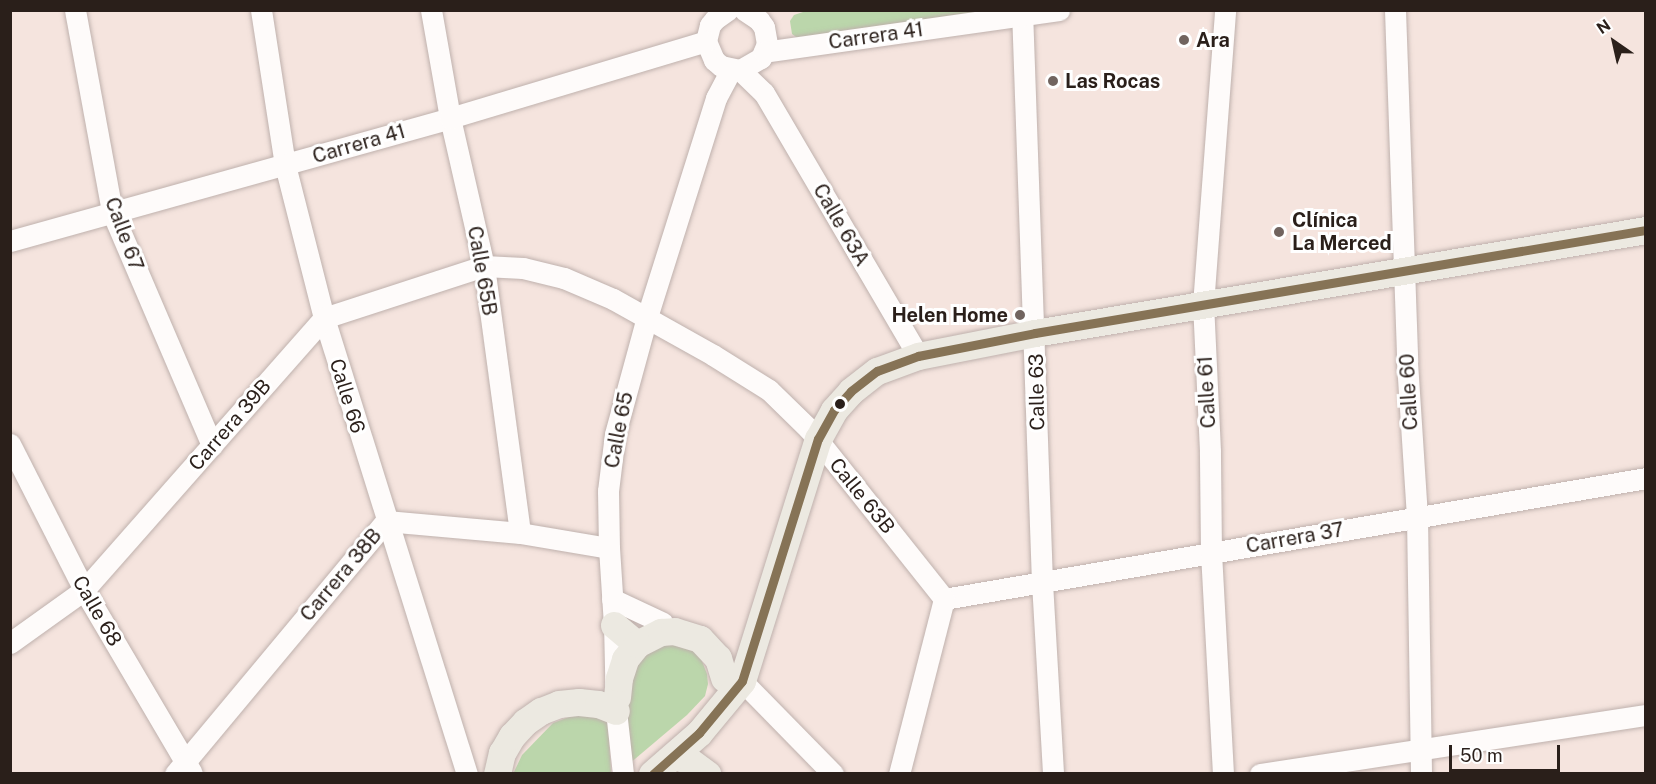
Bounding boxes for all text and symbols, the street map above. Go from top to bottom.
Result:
north arrow [1584,12,1644,72]
text: N [1593,15,1614,38]
street label: Carrera 41 [827,17,925,55]
place label: Ara [1196,28,1230,52]
marker: Ara [1177,33,1191,47]
place label: Las Rocas [1065,69,1160,93]
marker: Las Rocas [1046,74,1060,88]
street label: Carrera 41 [310,119,408,169]
street label: Calle 63A [808,179,874,271]
street label: Calle 67 [100,194,148,274]
place label: Clínica La Merced [1292,208,1392,255]
marker: Clínica La Merced [1270,223,1288,241]
street label: Calle 65B [462,224,502,318]
place label: Helen Home [891,303,1008,327]
marker: Helen Home [1013,308,1027,322]
street label: Calle 63 [1024,353,1050,431]
street label: Calle 60 [1395,353,1423,431]
street label: Calle 61 [1193,355,1221,429]
street label: Calle 66 [324,356,370,436]
street label: Carrera 39B [184,374,276,476]
street label: Calle 65 [600,390,638,470]
unlabelled marker [834,398,846,410]
street label: Calle 63B [824,453,900,539]
street label: Carrera 37 [1244,518,1346,558]
street label: Carrera 38B [295,524,387,626]
street label: Calle 68 [67,571,127,651]
scale bar [1452,733,1563,771]
text: 50 m [1460,745,1503,766]

